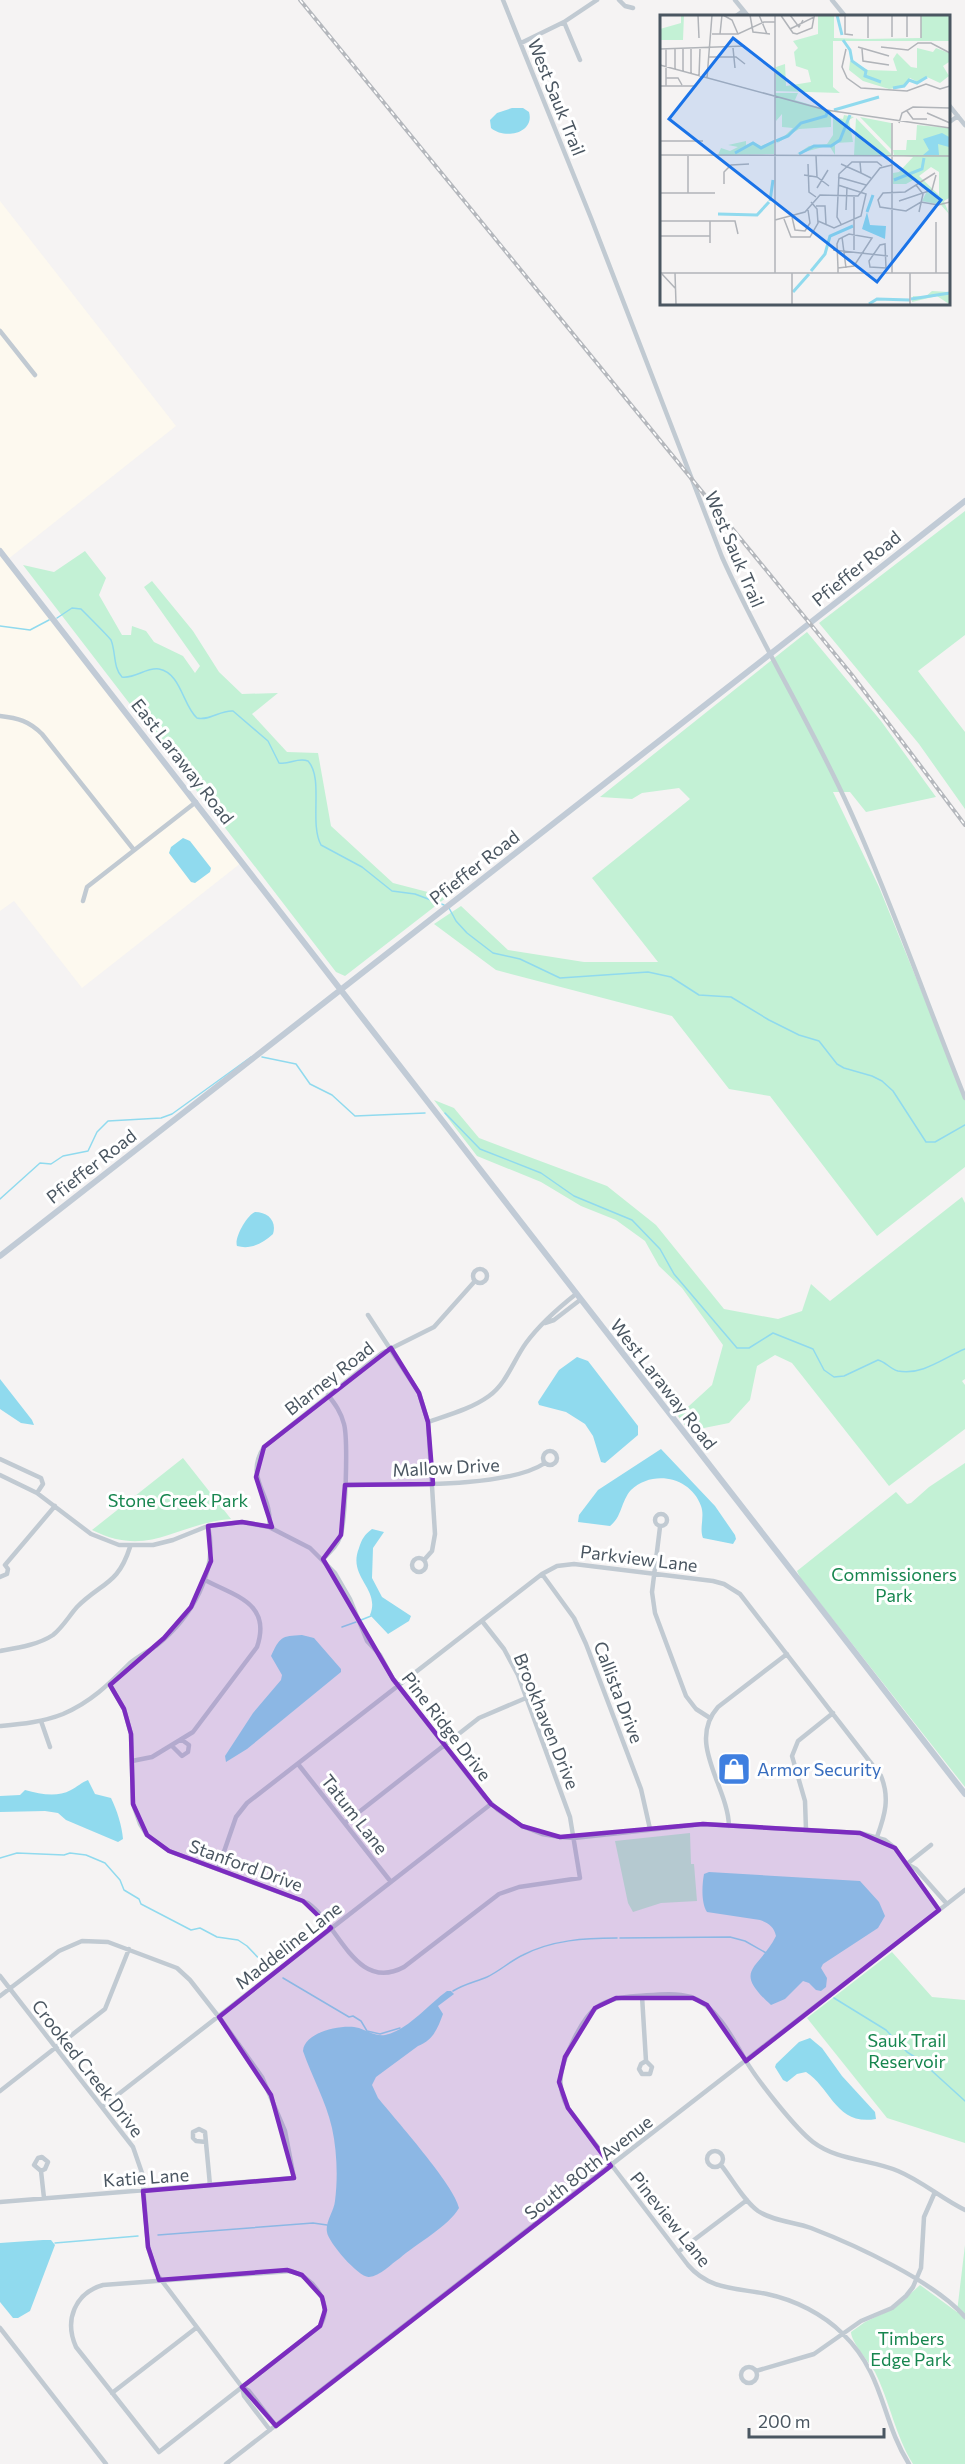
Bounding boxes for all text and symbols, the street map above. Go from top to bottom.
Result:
inset map [660,15,950,304]
street label: West Sauk Trail [523,35,591,159]
street label: West Sauk Trail [701,487,769,611]
street label: Pfieffer Road [807,525,905,611]
street label: East Laraway Road [127,694,239,828]
street label: Pfieffer Road [425,825,523,909]
street label: Pfieffer Road [42,1124,140,1208]
street label: West Laraway Road [606,1314,722,1454]
street label: Blarney Road [280,1336,378,1420]
street label: Mallow Drive [392,1453,500,1481]
park label: Stone Creek Park [108,1489,249,1511]
street label: Parkview Lane [579,1540,699,1576]
park label: Commissioners Park [831,1563,957,1606]
street label: Callista Drive [589,1638,649,1746]
street label: Brookhaven Drive [510,1650,584,1792]
street label: Pine Ridge Drive [398,1667,496,1785]
shop icon: Armor Security [716,1751,752,1787]
place label: Armor Security [757,1758,881,1780]
street label: Tatum Lane [317,1770,393,1858]
street label: Stanford Drive [186,1834,306,1896]
street label: Maddeline Lane [230,1897,346,1993]
street label: Crooked Creek Drive [28,1995,148,2141]
park label: Sauk Trail Reservoir [868,2029,946,2072]
street label: South 80th Avenue [520,2110,656,2224]
street label: Katie Lane [102,2163,190,2191]
street label: Pineview Lane [626,2167,716,2271]
park label: Timbers Edge Park [870,2327,952,2370]
scale bar [749,2401,884,2439]
text: 200 m [758,2410,811,2432]

